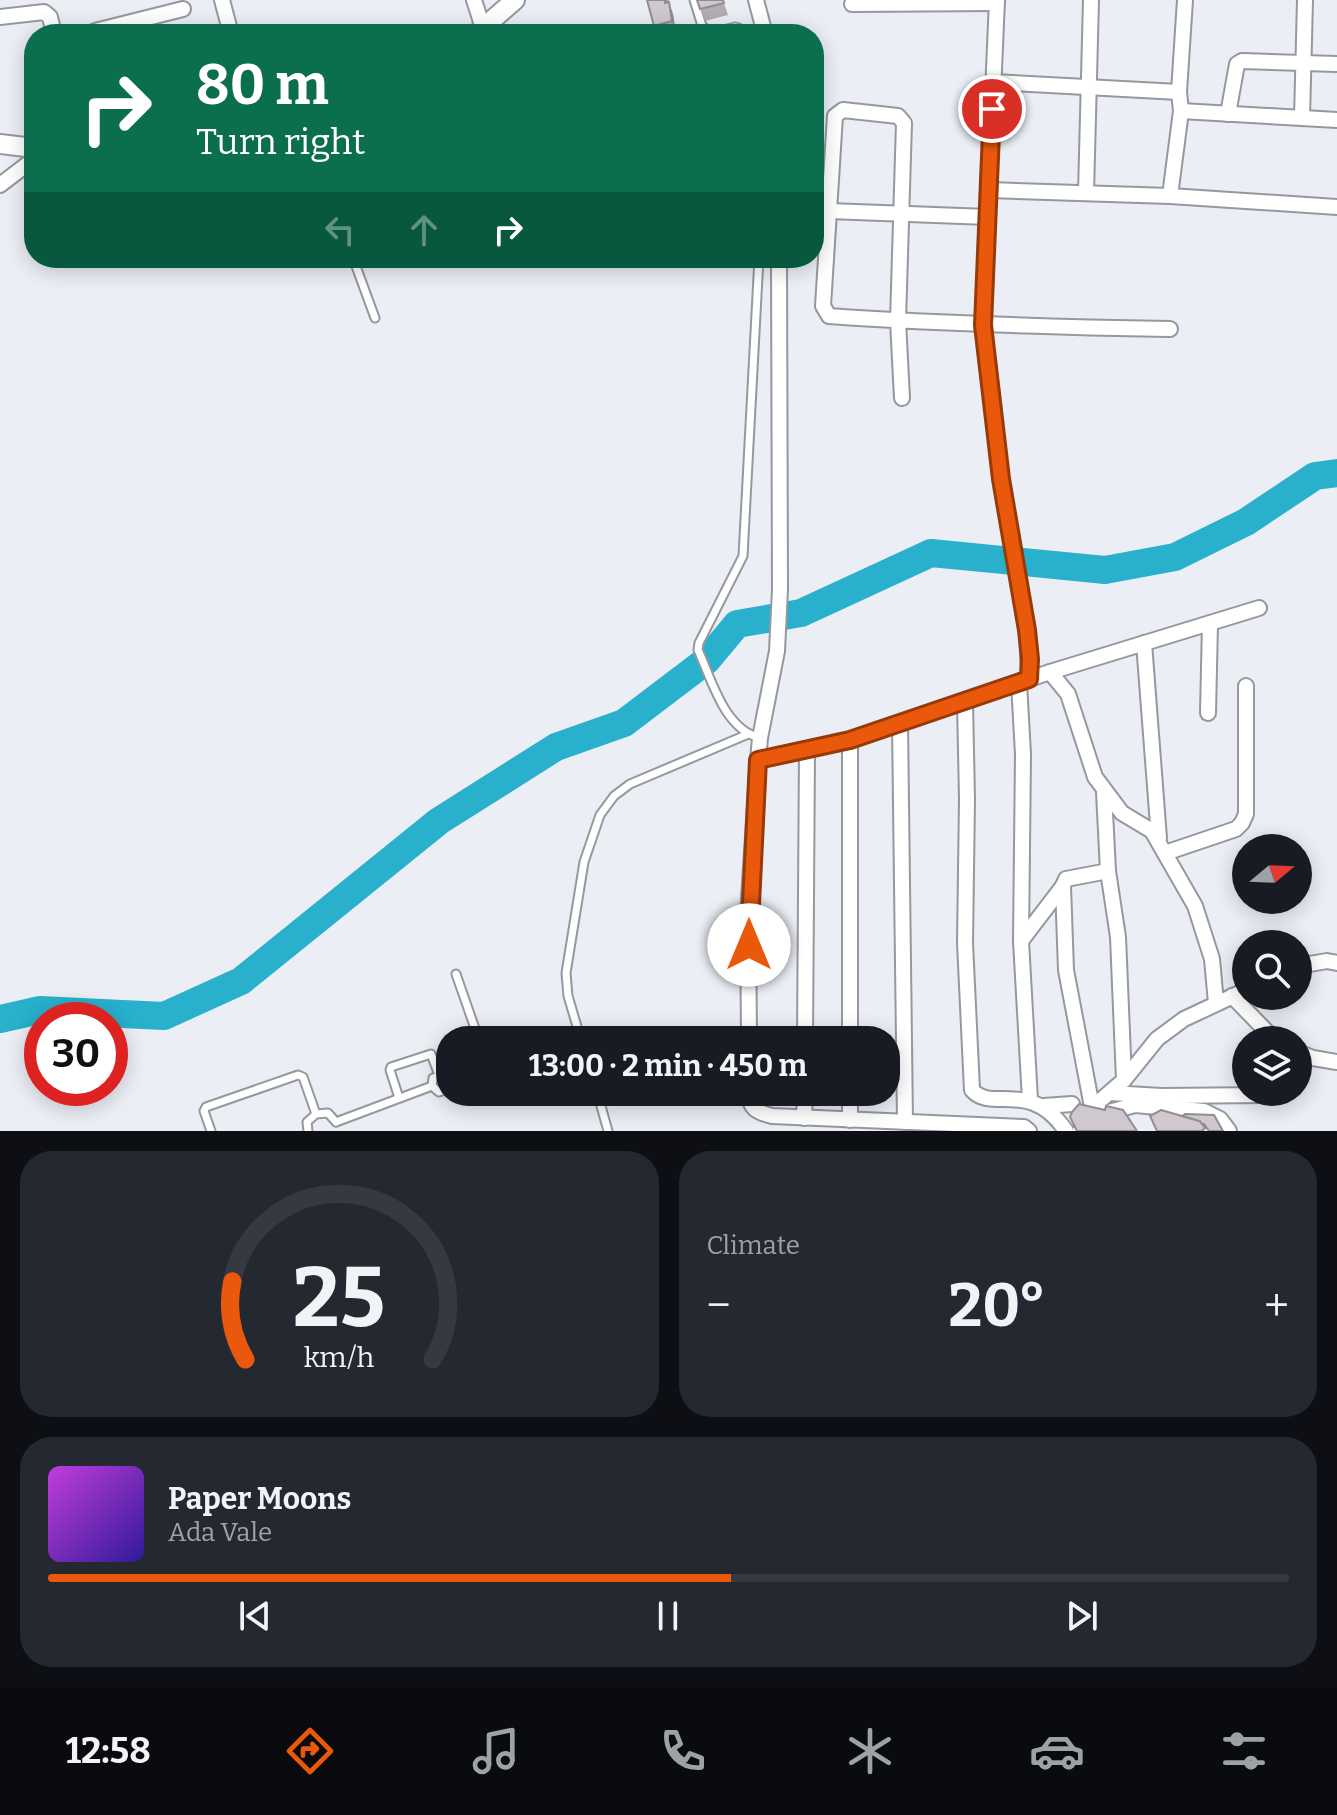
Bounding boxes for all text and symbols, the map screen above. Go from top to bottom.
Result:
text: 80 m [196,52,329,119]
icon: right [64,56,168,160]
pin [958,75,1026,143]
icon: arrive [970,87,1014,131]
text: Turn right [196,120,365,164]
icon: left [318,208,362,252]
icon: ahead [402,208,446,252]
icon: right [486,208,530,252]
north arrow [1232,834,1312,914]
map controls [1232,834,1312,1106]
position arrow [707,903,791,987]
button: search [1232,930,1312,1010]
speed limit sign: 30 [24,1002,128,1106]
button: layers [1232,1026,1312,1106]
text: 13:00 · 2 min · 450 m [529,1048,807,1084]
text: Climate [707,1230,800,1261]
text: 25 [293,1248,385,1348]
text: 20° [948,1270,1046,1342]
text: − [707,1279,731,1332]
text: + [1264,1279,1289,1332]
text: km/h [304,1340,375,1375]
text: Paper Moons [168,1481,351,1517]
text: Ada Vale [168,1517,272,1548]
icon: previous [233,1594,277,1638]
icon: pause [646,1594,690,1638]
icon: next [1060,1594,1104,1638]
icon: directions [282,1723,338,1779]
icon: music [468,1723,524,1779]
icon: phone [655,1723,711,1779]
icon: climate [842,1723,898,1779]
icon: car [1029,1723,1085,1779]
icon: filters [1216,1723,1272,1779]
text: 12:58 [65,1729,151,1773]

